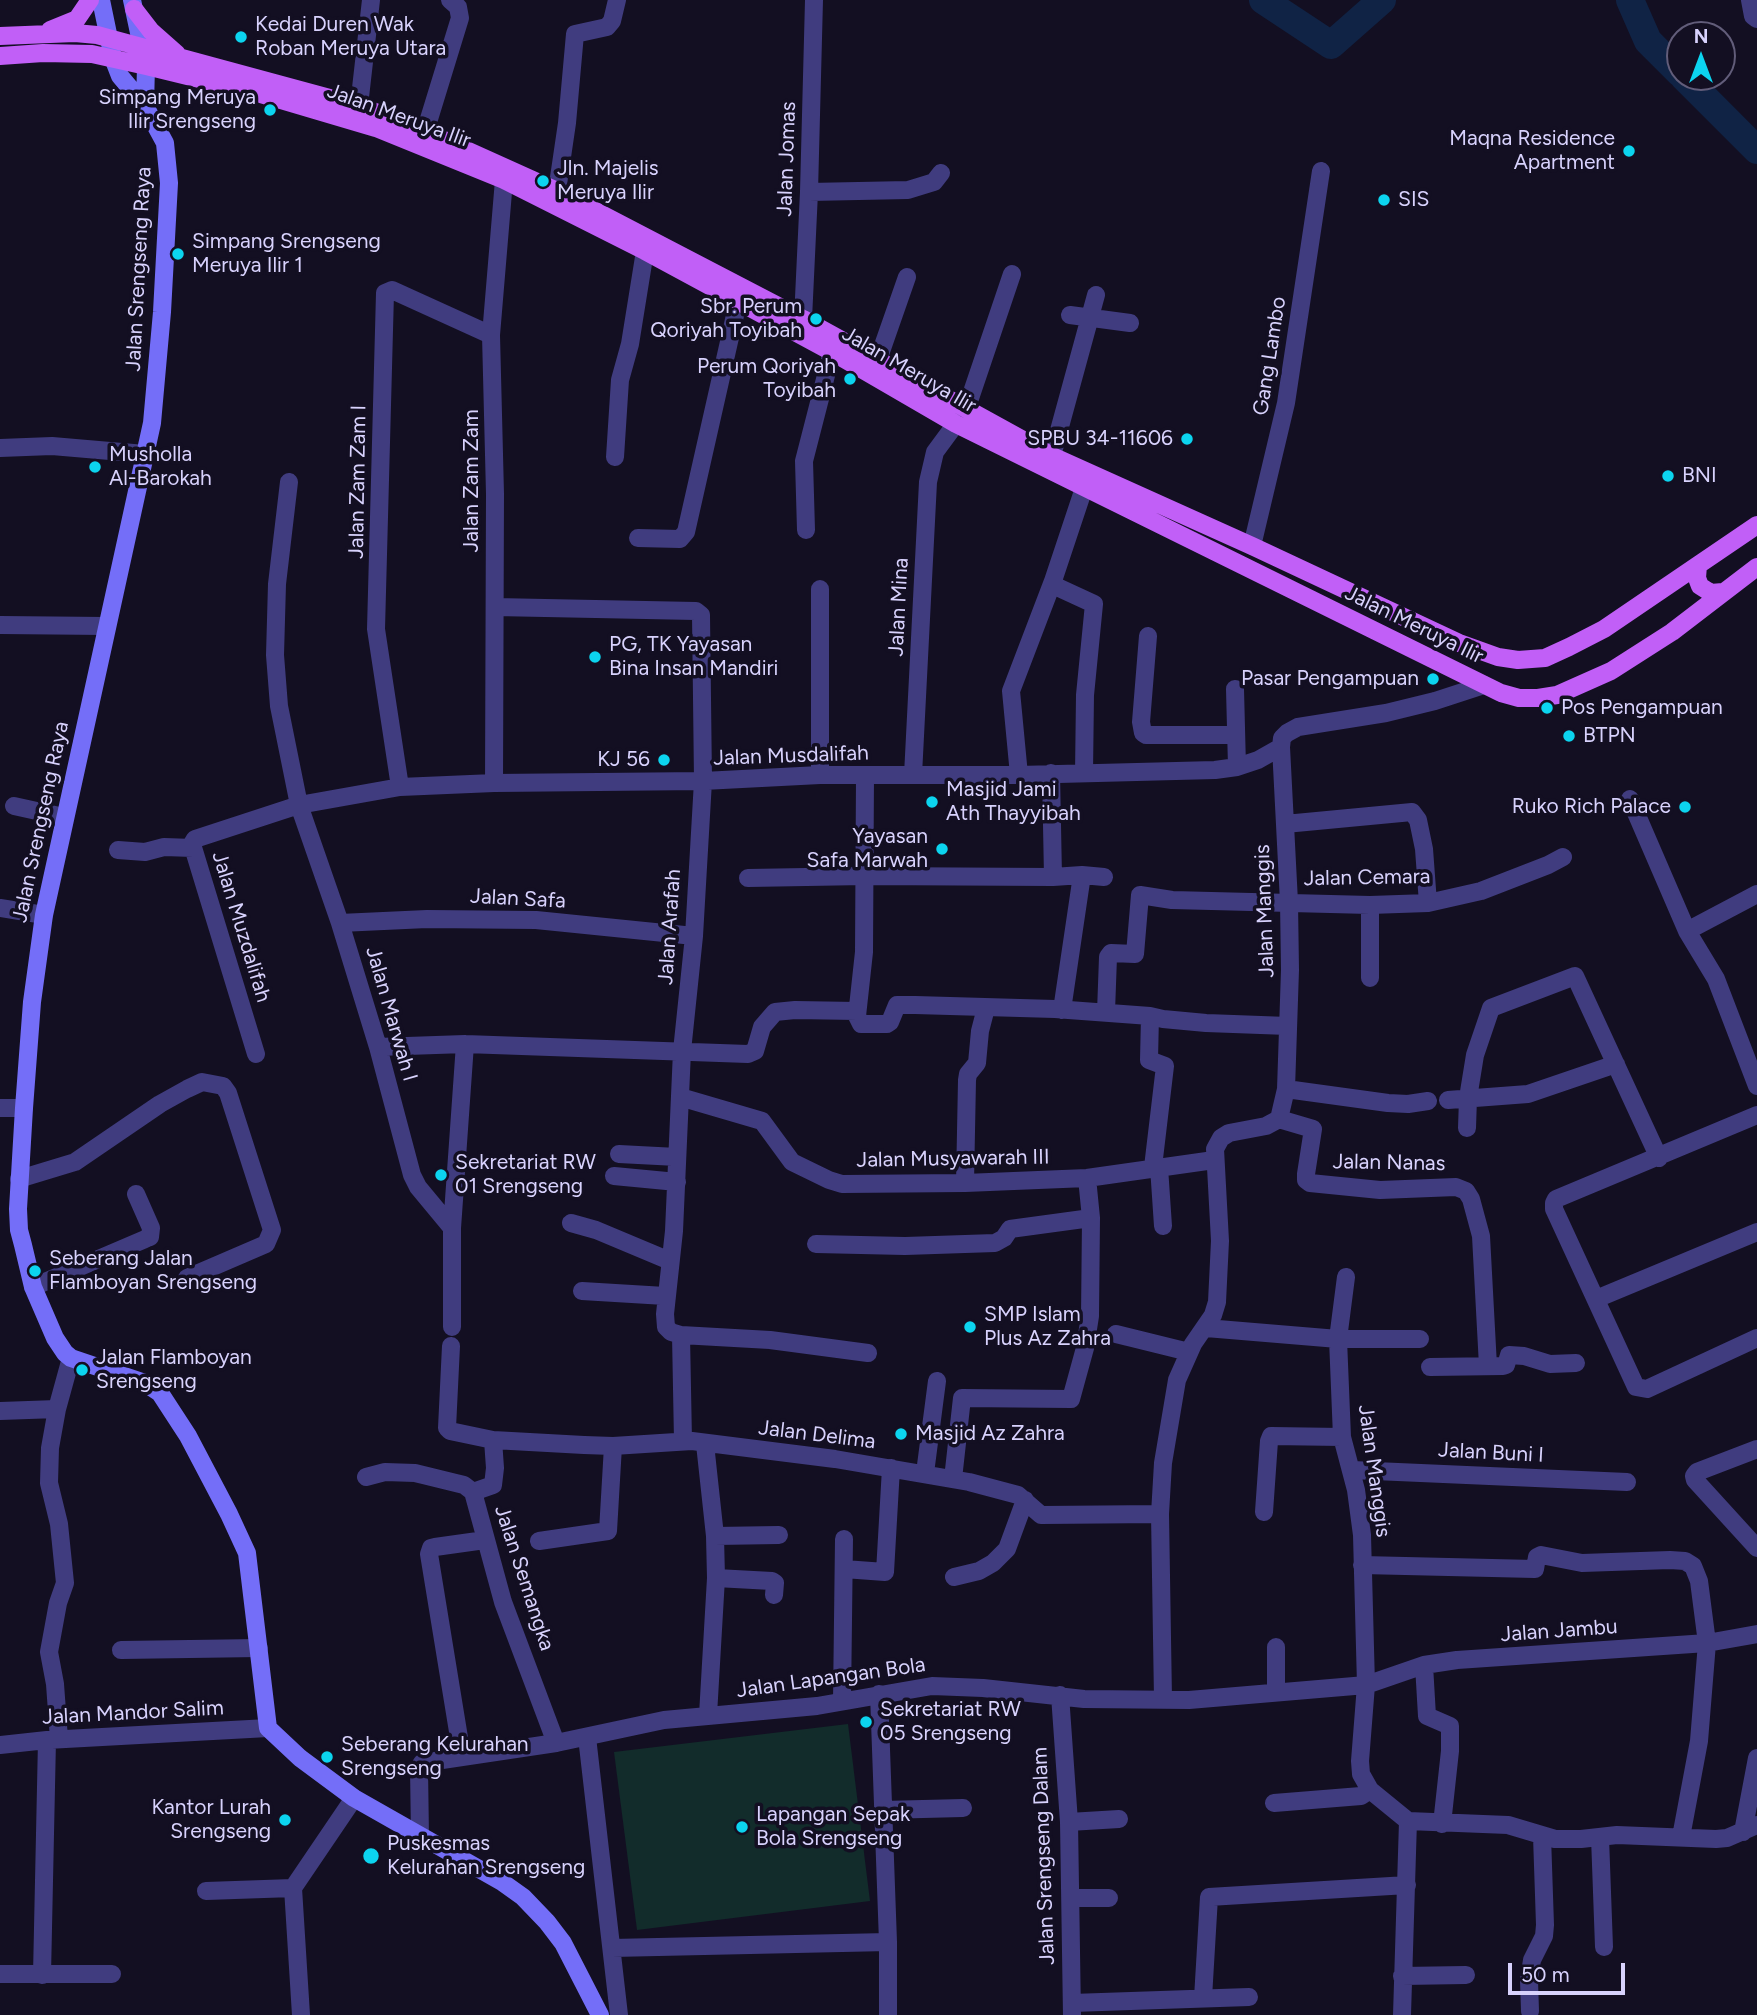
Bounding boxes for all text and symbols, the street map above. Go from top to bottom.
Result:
place label: Kedai Duren Wak Roban Meruya Utara [255,12,446,62]
north arrow [1666,21,1736,91]
text: N [1694,25,1708,48]
marker: Kedai Duren Wak Roban Meruya Utara [233,29,249,45]
street label: Jalan Meruya Ilir [324,78,474,154]
place label: Simpang Meruya Ilir Srengseng [98,85,256,135]
street label: Jalan Jomas [772,101,802,217]
marker: Simpang Meruya Ilir Srengseng [262,102,278,118]
place label: Maqna Residence Apartment [1449,126,1615,176]
marker: Maqna Residence Apartment [1621,143,1637,159]
place label: Jln. Majelis Meruya Ilir [557,156,659,206]
street label: Jalan Srengseng Raya [121,166,157,372]
marker: Jln. Majelis Meruya Ilir [535,173,551,189]
place label: SIS [1398,187,1429,213]
marker: SIS [1376,192,1392,208]
place label: Simpang Srengseng Meruya Ilir 1 [192,229,381,279]
marker: Simpang Srengseng Meruya Ilir 1 [170,246,186,262]
place label: Sbr. Perum Qoriyah Toyibah [650,294,802,344]
street label: Gang Lambo [1248,295,1292,417]
marker: Sbr. Perum Qoriyah Toyibah [808,311,824,327]
street label: Jalan Meruya Ilir [837,321,981,419]
place label: Perum Qoriyah Toyibah [697,354,836,404]
marker: Perum Qoriyah Toyibah [842,371,858,387]
street label: Jalan Zam Zam I [344,405,372,559]
street label: Jalan Zam Zam [459,409,485,553]
place label: SPBU 34-11606 [1027,426,1173,452]
marker: SPBU 34-11606 [1179,431,1195,447]
place label: Musholla Al-Barokah [109,442,212,492]
marker: Musholla Al-Barokah [87,459,103,475]
place label: BNI [1682,463,1717,489]
marker: BNI [1660,468,1676,484]
street label: Jalan Mina [884,557,914,657]
street label: Jalan Meruya Ilir [1341,581,1487,669]
place label: PG, TK Yayasan Bina Insan Mandiri [609,632,778,682]
marker: PG, TK Yayasan Bina Insan Mandiri [587,649,603,665]
place label: Pasar Pengampuan [1241,666,1419,692]
marker: Pasar Pengampuan [1425,671,1441,687]
place label: Pos Pengampuan [1561,695,1723,721]
marker: Pos Pengampuan [1539,700,1555,716]
street label: Jalan Srengseng Raya [7,719,75,925]
place label: BTPN [1583,723,1636,749]
marker: BTPN [1561,728,1577,744]
street label: Jalan Musdalifah [713,741,869,771]
place label: KJ 56 [597,747,650,773]
marker: KJ 56 [656,752,672,768]
place label: Masjid Jami Ath Thayyibah [946,777,1081,827]
marker: Masjid Jami Ath Thayyibah [924,794,940,810]
place label: Ruko Rich Palace [1512,794,1671,820]
marker: Ruko Rich Palace [1677,799,1693,815]
place label: Yayasan Safa Marwah [807,824,928,874]
marker: Yayasan Safa Marwah [934,841,950,857]
street label: Jalan Manggis [1250,844,1280,978]
street label: Jalan Muzdalifah [206,849,276,1005]
street label: Jalan Cemara [1303,864,1431,892]
street label: Jalan Arafah [653,868,687,986]
street label: Jalan Safa [470,884,566,914]
street label: Jalan Marwah I [360,944,422,1084]
street label: Jalan Musyawarah III [856,1145,1050,1173]
street label: Jalan Nanas [1332,1149,1446,1177]
place label: Sekretariat RW 01 Srengseng [455,1150,596,1200]
marker: Sekretariat RW 01 Srengseng [433,1167,449,1183]
place label: Seberang Jalan Flamboyan Srengseng [49,1246,257,1296]
marker: Seberang Jalan Flamboyan Srengseng [27,1263,43,1279]
place label: SMP Islam Plus Az Zahra [984,1302,1111,1352]
marker: SMP Islam Plus Az Zahra [962,1319,978,1335]
place label: Jalan Flamboyan Srengseng [96,1345,252,1395]
marker: Jalan Flamboyan Srengseng [74,1362,90,1378]
street label: Jalan Manggis [1352,1403,1396,1539]
street label: Jalan Delima [757,1415,877,1455]
place label: Masjid Az Zahra [915,1421,1065,1447]
marker: Masjid Az Zahra [893,1426,909,1442]
street label: Jalan Buni I [1438,1438,1544,1468]
street label: Jalan Semangka [489,1502,559,1654]
street label: Jalan Jambu [1500,1614,1618,1648]
street label: Jalan Lapangan Bola [735,1652,927,1704]
street label: Jalan Mandor Salim [42,1696,224,1730]
place label: Sekretariat RW 05 Srengseng [880,1697,1021,1747]
marker: Sekretariat RW 05 Srengseng [858,1714,874,1730]
place label: Seberang Kelurahan Srengseng [341,1732,529,1782]
street label: Jalan Srengseng Dalam [1028,1747,1060,1965]
marker: Seberang Kelurahan Srengseng [319,1749,335,1765]
place label: Kantor Lurah Srengseng [151,1795,271,1845]
place label: Lapangan Sepak Bola Srengseng [756,1802,910,1852]
marker: Kantor Lurah Srengseng [277,1812,293,1828]
marker: Lapangan Sepak Bola Srengseng [734,1819,750,1835]
place label: Puskesmas Kelurahan Srengseng [387,1831,585,1881]
marker: Puskesmas Kelurahan Srengseng [361,1846,381,1866]
scale bar [1512,1948,1629,1992]
text: 50 m [1521,1962,1570,1987]

